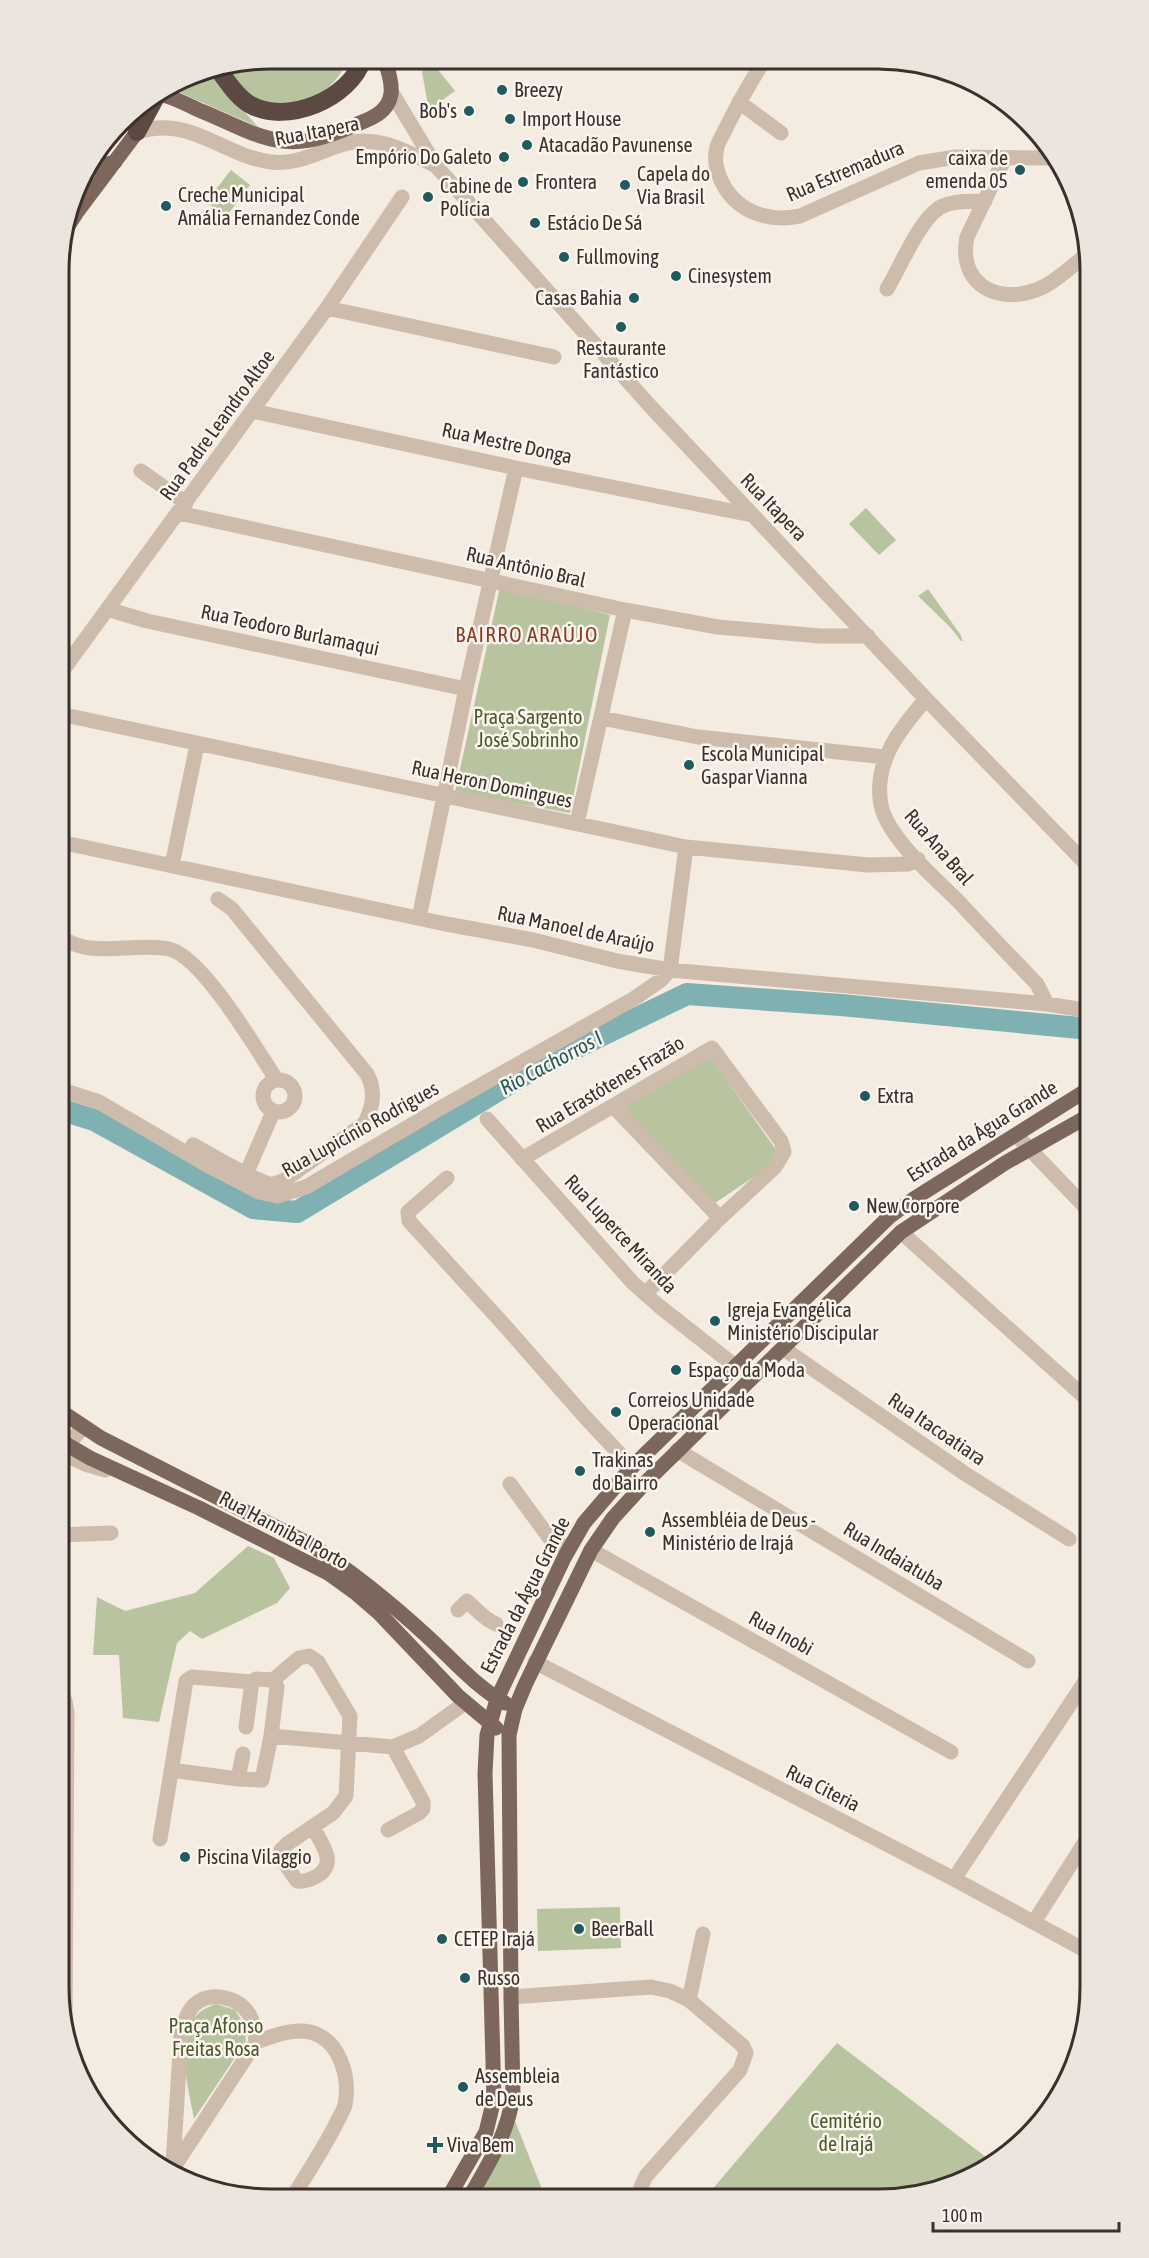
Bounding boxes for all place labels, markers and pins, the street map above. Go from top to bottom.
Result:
place label: Breezy [514,78,563,101]
marker: Breezy [495,83,509,97]
place label: Bob's [419,99,457,122]
marker: Bob's [462,104,476,118]
place label: Import House [522,107,621,130]
marker: Import House [503,112,517,126]
place label: Atacadão Pavunense [539,133,693,156]
marker: Atacadão Pavunense [520,138,534,152]
place label: Empório Do Galeto [355,145,492,168]
place label: caixa de emenda 05 [925,146,1008,192]
marker: Empório Do Galeto [497,150,511,164]
place label: Capela do Via Brasil [637,162,710,208]
marker: caixa de emenda 05 [1013,163,1027,177]
place label: Frontera [535,170,597,193]
place label: Cabine de Polícia [440,174,512,220]
marker: Frontera [516,175,530,189]
marker: Capela do Via Brasil [618,178,632,192]
place label: Creche Municipal Amália Fernandez Conde [178,183,360,229]
marker: Cabine de Polícia [421,190,435,204]
marker: Creche Municipal Amália Fernandez Conde [159,199,173,213]
place label: Estácio De Sá [547,211,643,234]
marker: Estácio De Sá [528,216,542,230]
place label: Fullmoving [576,245,659,268]
marker: Fullmoving [557,250,571,264]
place label: Cinesystem [688,264,772,287]
marker: Cinesystem [669,269,683,283]
place label: Casas Bahia [535,286,622,309]
marker: Casas Bahia [627,291,641,305]
marker: Restaurante Fantástico [614,320,628,334]
place label: Restaurante Fantástico [576,336,666,382]
place label: Escola Municipal Gaspar Vianna [701,742,825,788]
marker: Escola Municipal Gaspar Vianna [682,758,696,772]
place label: Extra [877,1084,914,1107]
marker: Extra [858,1089,872,1103]
place label: New Corpore [866,1194,960,1217]
marker: New Corpore [847,1199,861,1213]
place label: Igreja Evangélica Ministério Discipular [727,1298,879,1344]
marker: Igreja Evangélica Ministério Discipular [708,1314,722,1328]
place label: Espaço da Moda [688,1358,805,1381]
marker: Espaço da Moda [669,1363,683,1377]
place label: Correios Unidade Operacional [628,1388,755,1434]
marker: Correios Unidade Operacional [609,1405,623,1419]
place label: Trakinas do Bairro [592,1448,658,1494]
marker: Trakinas do Bairro [573,1464,587,1478]
place label: Assembléia de Deus - Ministério de Irajá [662,1508,816,1554]
marker: Assembléia de Deus - Ministério de Irajá [643,1525,657,1539]
place label: Piscina Vilaggio [197,1845,312,1868]
marker: Piscina Vilaggio [178,1850,192,1864]
place label: BeerBall [591,1917,655,1940]
marker: BeerBall [572,1922,586,1936]
place label: CETEP Irajá [454,1927,535,1950]
marker: CETEP Irajá [435,1932,449,1946]
place label: Russo [477,1966,520,1989]
marker: Russo [458,1971,472,1985]
place label: Assembleia de Deus [475,2064,560,2110]
marker: Assembleia de Deus [456,2080,470,2094]
place label: Viva Bem [447,2133,514,2156]
marker: Viva Bem [428,2138,442,2152]

